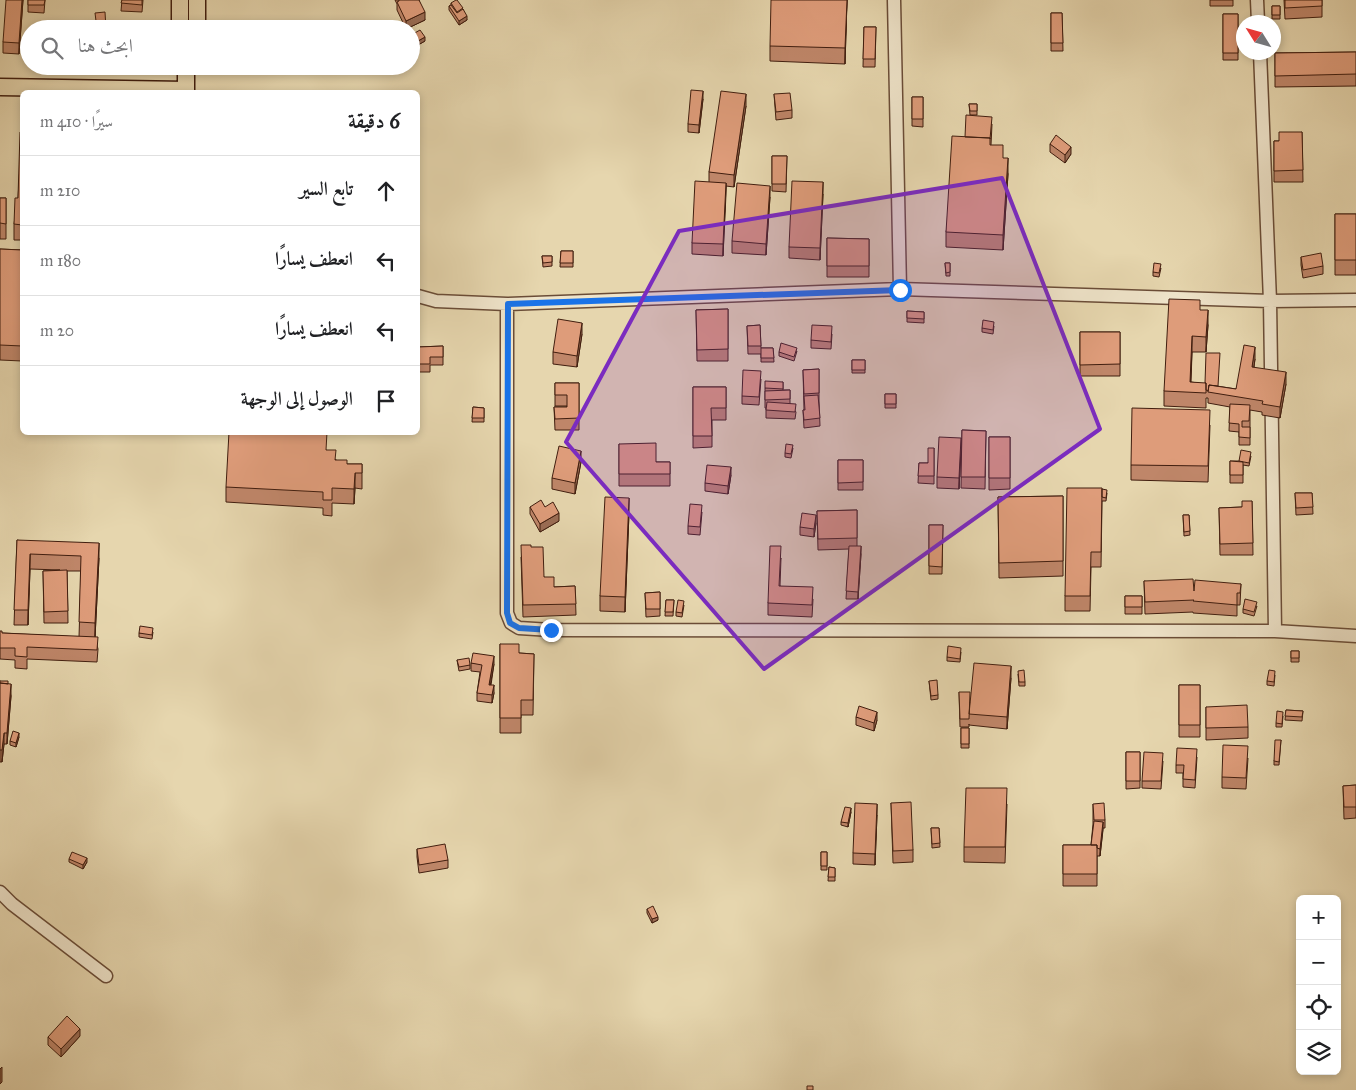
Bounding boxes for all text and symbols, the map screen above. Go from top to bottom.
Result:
north arrow [1236,15,1281,60]
search box [20,20,420,75]
icon: search [38,34,66,62]
text: ابحث هنا [78,34,133,57]
text: 6 دقيقة [348,108,400,134]
text: سيرًا · 410 m [40,112,113,131]
text: تابع السير [299,177,353,200]
icon: ahead [372,177,400,205]
text: 210 m [40,181,80,200]
text: انعطف يسارًا [275,247,353,270]
icon: left [372,247,400,275]
text: 180 m [40,251,81,270]
route start [889,279,912,302]
text: انعطف يسارًا [275,317,353,340]
icon: left [372,317,400,345]
text: 20 m [40,321,74,340]
text: الوصول إلى الوجهة [241,387,353,410]
icon: arrive [372,387,400,415]
route end [540,619,563,642]
map controls [1296,895,1341,1075]
button: + [1296,895,1341,940]
button: − [1296,940,1341,985]
button: locate [1296,985,1341,1030]
button: layers [1296,1030,1341,1075]

